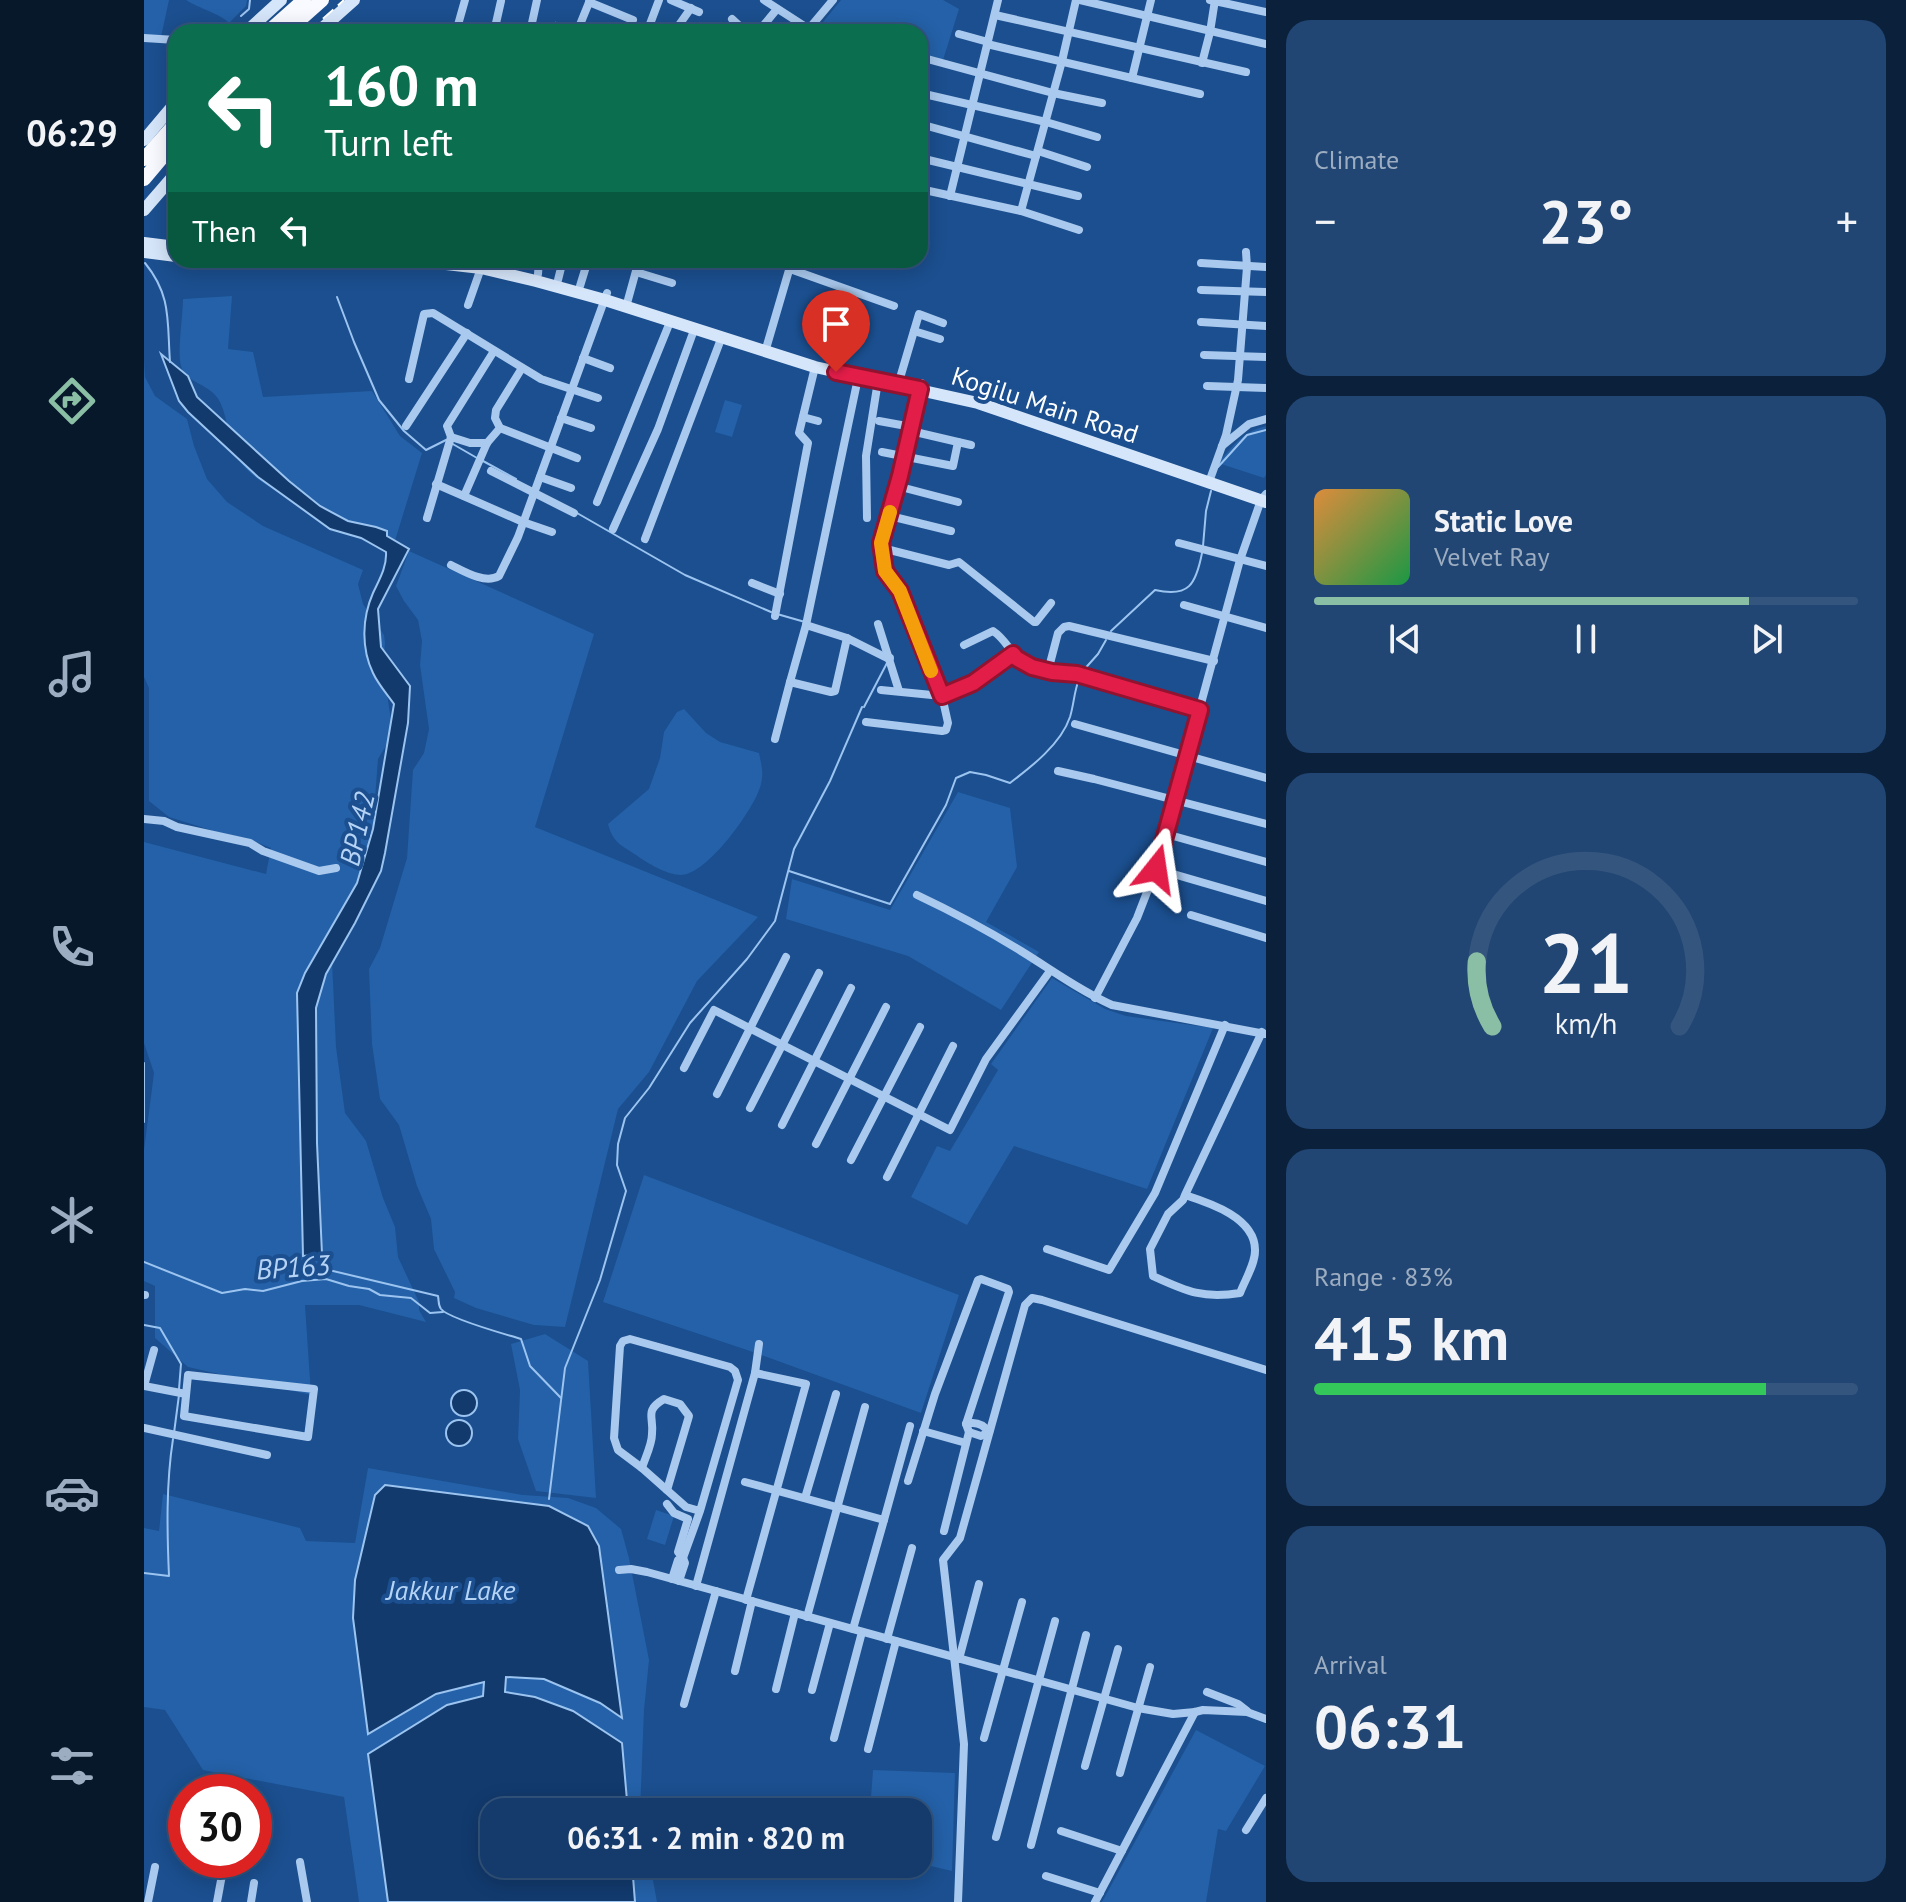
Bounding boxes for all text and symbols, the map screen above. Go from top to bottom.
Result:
text: 160 m [324,49,479,121]
icon: left [192,56,296,160]
text: 06:29 [26,109,118,156]
text: Turn left [324,119,453,166]
text: Climate [1314,143,1399,176]
text: 23° [1539,182,1633,260]
text: − [1314,192,1336,249]
text: + [1836,192,1858,249]
icon: left [273,208,317,252]
text: Then [192,211,257,250]
pin [802,290,870,372]
icon: arrive [814,302,858,346]
street label: Kogilu Main Road [947,359,1143,450]
icon: directions [44,373,100,429]
text: Static Love [1434,501,1573,540]
text: Velvet Ray [1434,540,1550,573]
icon: previous [1383,617,1427,661]
icon: pause [1564,617,1608,661]
icon: next [1745,617,1789,661]
icon: music [44,646,100,702]
water label: BP142 [330,788,383,869]
position arrow [1114,827,1198,911]
text: 21 [1539,908,1633,1016]
icon: phone [44,919,100,975]
text: km/h [1555,1005,1617,1042]
icon: climate [44,1192,100,1248]
water label: BP163 [255,1245,332,1288]
text: Range · 83% [1314,1260,1453,1293]
text: 415 km [1314,1299,1509,1377]
icon: car [44,1465,100,1521]
water label: Jakkur Lake [385,1571,515,1608]
text: Arrival [1314,1648,1387,1681]
text: 06:31 [1314,1687,1466,1765]
icon: filters [44,1738,100,1794]
speed limit sign: 30 [168,1774,272,1878]
text: 06:31 · 2 min · 820 m [567,1818,845,1857]

